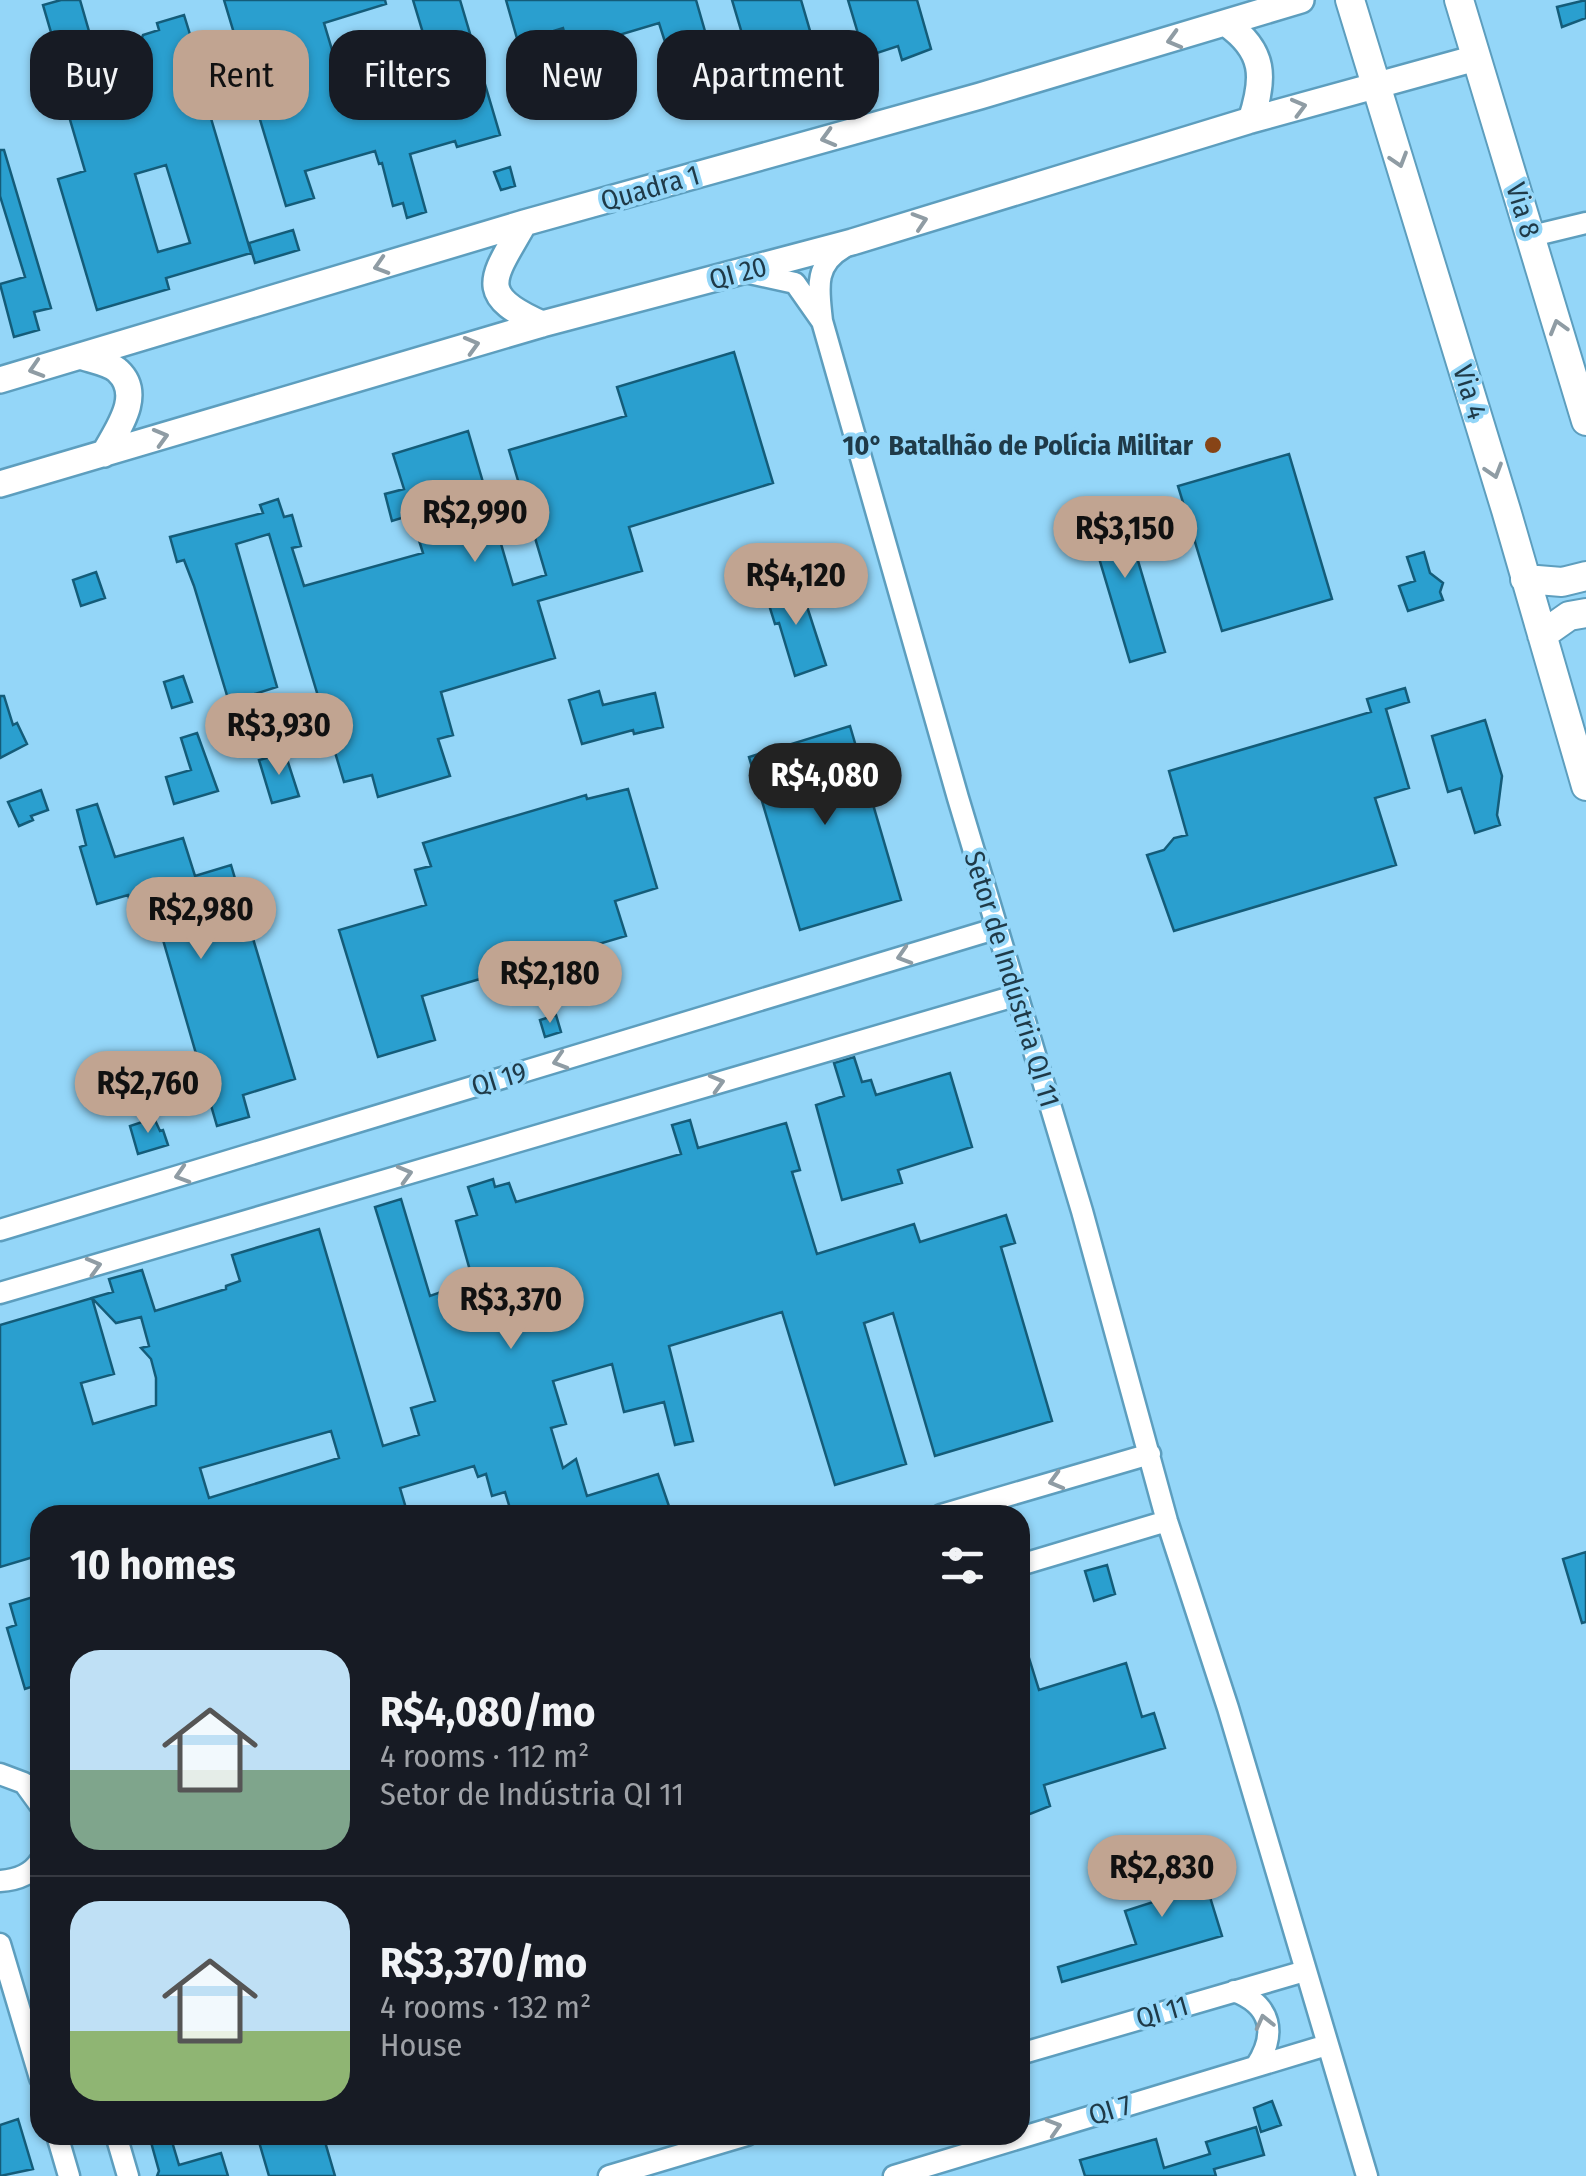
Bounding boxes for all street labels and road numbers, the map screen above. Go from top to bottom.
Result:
street label: Quadra 1 [597,158,703,218]
street label: Via 8 [1499,179,1547,241]
street label: QI 20 [706,249,770,297]
street label: Via 4 [1446,361,1494,423]
street label: Setor de Indústria QI 11 [957,847,1067,1111]
street label: QI 19 [467,1055,531,1103]
street label: QI 11 [1132,1989,1192,2035]
street label: QI 7 [1085,2088,1135,2132]

